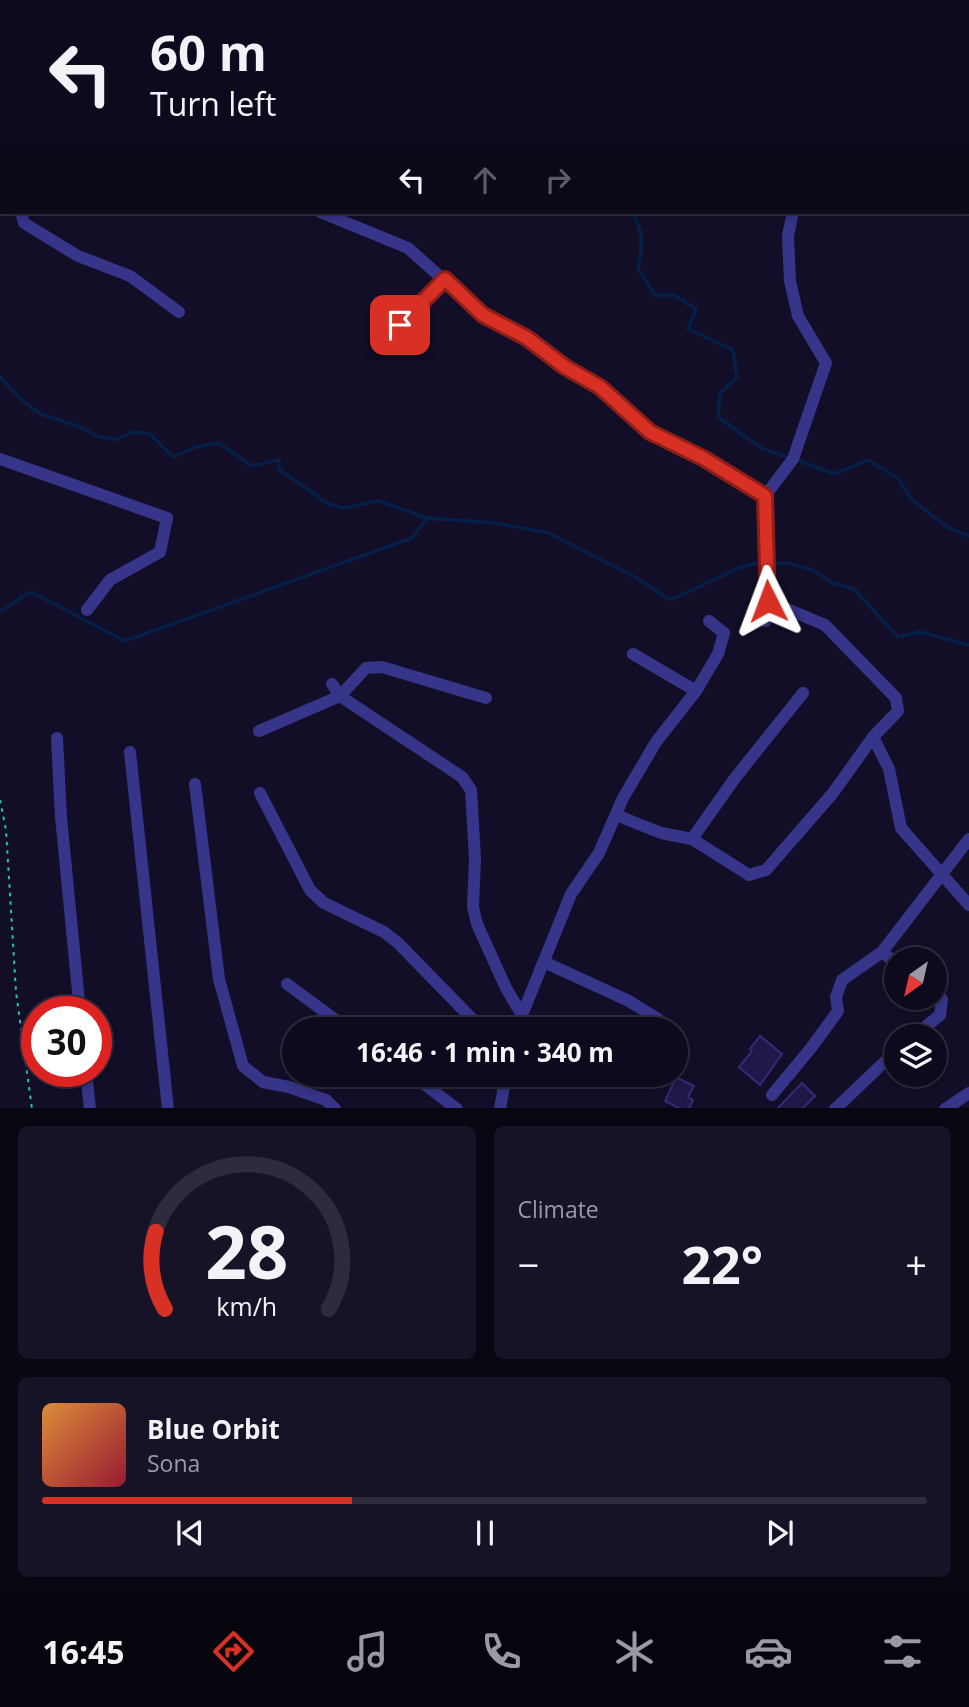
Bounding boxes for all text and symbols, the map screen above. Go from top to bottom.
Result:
text: 60 m [150,19,267,85]
icon: left [35,28,126,119]
text: Turn left [150,82,276,125]
icon: left [393,161,431,199]
icon: ahead [466,161,504,199]
icon: right [539,161,577,199]
pin [370,295,430,355]
icon: arrive [381,306,419,344]
position arrow [731,564,805,638]
north arrow [884,947,947,1010]
map controls [884,947,947,1087]
speed limit sign: 30 [21,996,112,1087]
button: layers [884,1024,947,1087]
text: 16:46 · 1 min · 340 m [356,1034,614,1070]
text: Climate [518,1193,599,1225]
text: 28 [205,1201,288,1300]
text: 22° [681,1228,763,1299]
text: − [518,1238,539,1290]
text: + [905,1238,927,1290]
text: km/h [216,1288,277,1322]
text: Blue Orbit [147,1411,280,1447]
text: Sona [147,1447,200,1479]
icon: previous [171,1514,209,1552]
icon: pause [466,1514,504,1552]
icon: next [761,1514,799,1552]
icon: directions [209,1627,258,1676]
icon: music [343,1627,392,1676]
icon: phone [477,1627,526,1676]
icon: climate [610,1627,659,1676]
icon: car [744,1627,793,1676]
icon: filters [878,1627,927,1676]
text: 16:45 [42,1630,125,1673]

